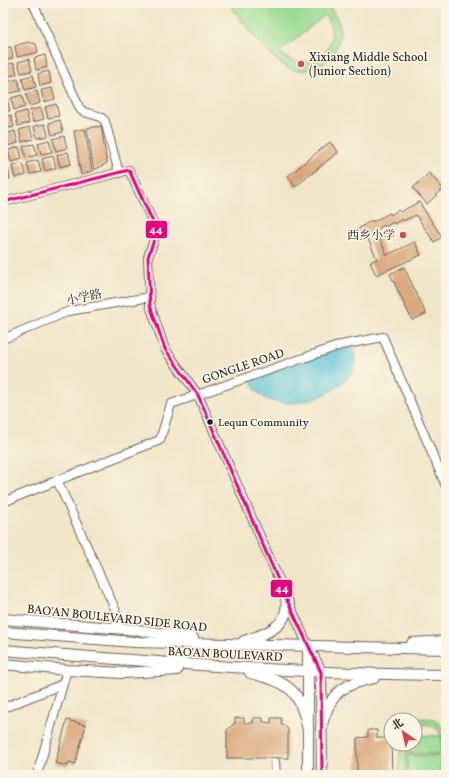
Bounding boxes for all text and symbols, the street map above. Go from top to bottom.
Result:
place label: Xixiang Middle School (Junior Section) [309,50,428,80]
marker: Xixiang Middle School (Junior Section) [296,59,306,69]
line badge: 44 [145,220,168,239]
text: 44 [149,223,163,238]
place label: 西乡小学 [347,228,395,244]
marker: 西乡小学 [398,230,408,240]
street label: 小学路 [65,286,103,310]
street label: GONGLE ROAD [200,345,287,388]
place label: Lequn Community [218,416,309,431]
marker: Lequn Community [205,417,215,427]
line badge: 44 [270,579,293,598]
text: 44 [275,582,289,597]
street label: BAO'AN BOULEVARD SIDE ROAD [26,602,208,636]
street label: BAO'AN BOULEVARD [167,644,283,666]
north arrow [383,712,423,752]
text: 北 [389,716,407,734]

